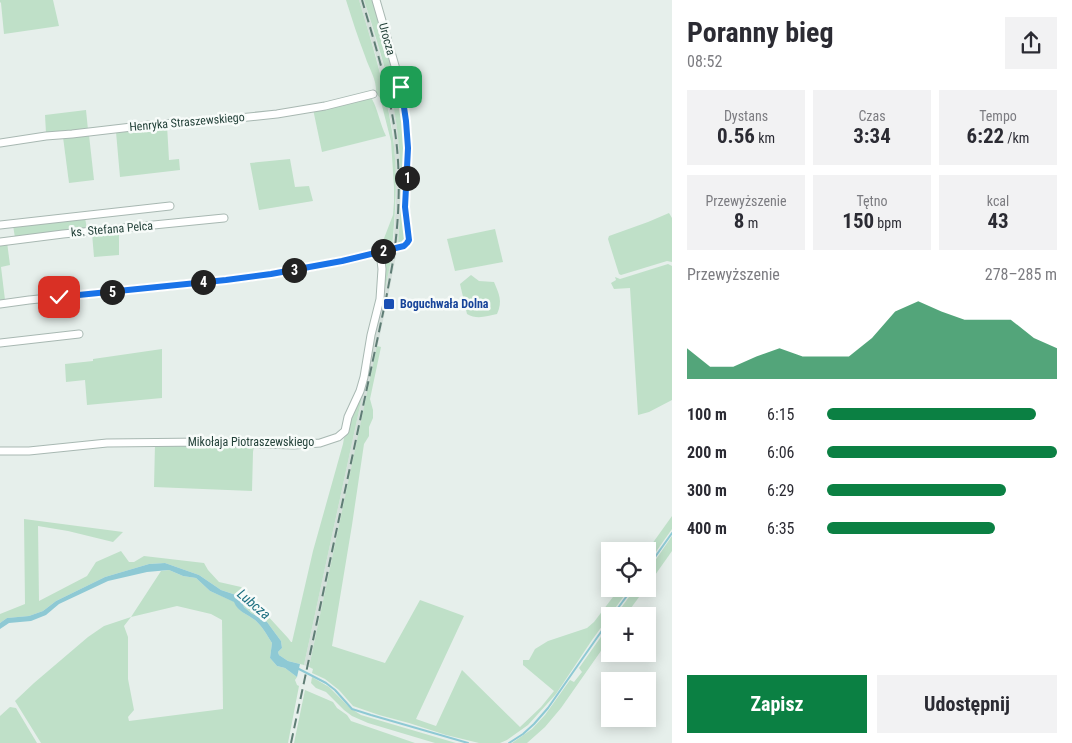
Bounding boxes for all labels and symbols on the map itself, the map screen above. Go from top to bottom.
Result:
street label: Urocza [376,21,398,57]
pin [380,66,422,108]
street label: Henryka Straszewskiego [129,110,245,134]
pin: 1 [394,166,420,190]
street label: ks. Stefana Pelca [70,218,154,240]
pin: 2 [370,238,396,264]
pin: 3 [282,258,306,282]
pin: 4 [190,270,216,294]
pin [38,276,80,318]
pin: 5 [100,280,124,304]
marker: Boguchwała Dolna [382,297,396,311]
place label: Boguchwała Dolna [400,297,489,311]
street label: Mikołaja Piotraszewskiego [188,435,314,449]
water label: Lubcza [234,586,274,622]

